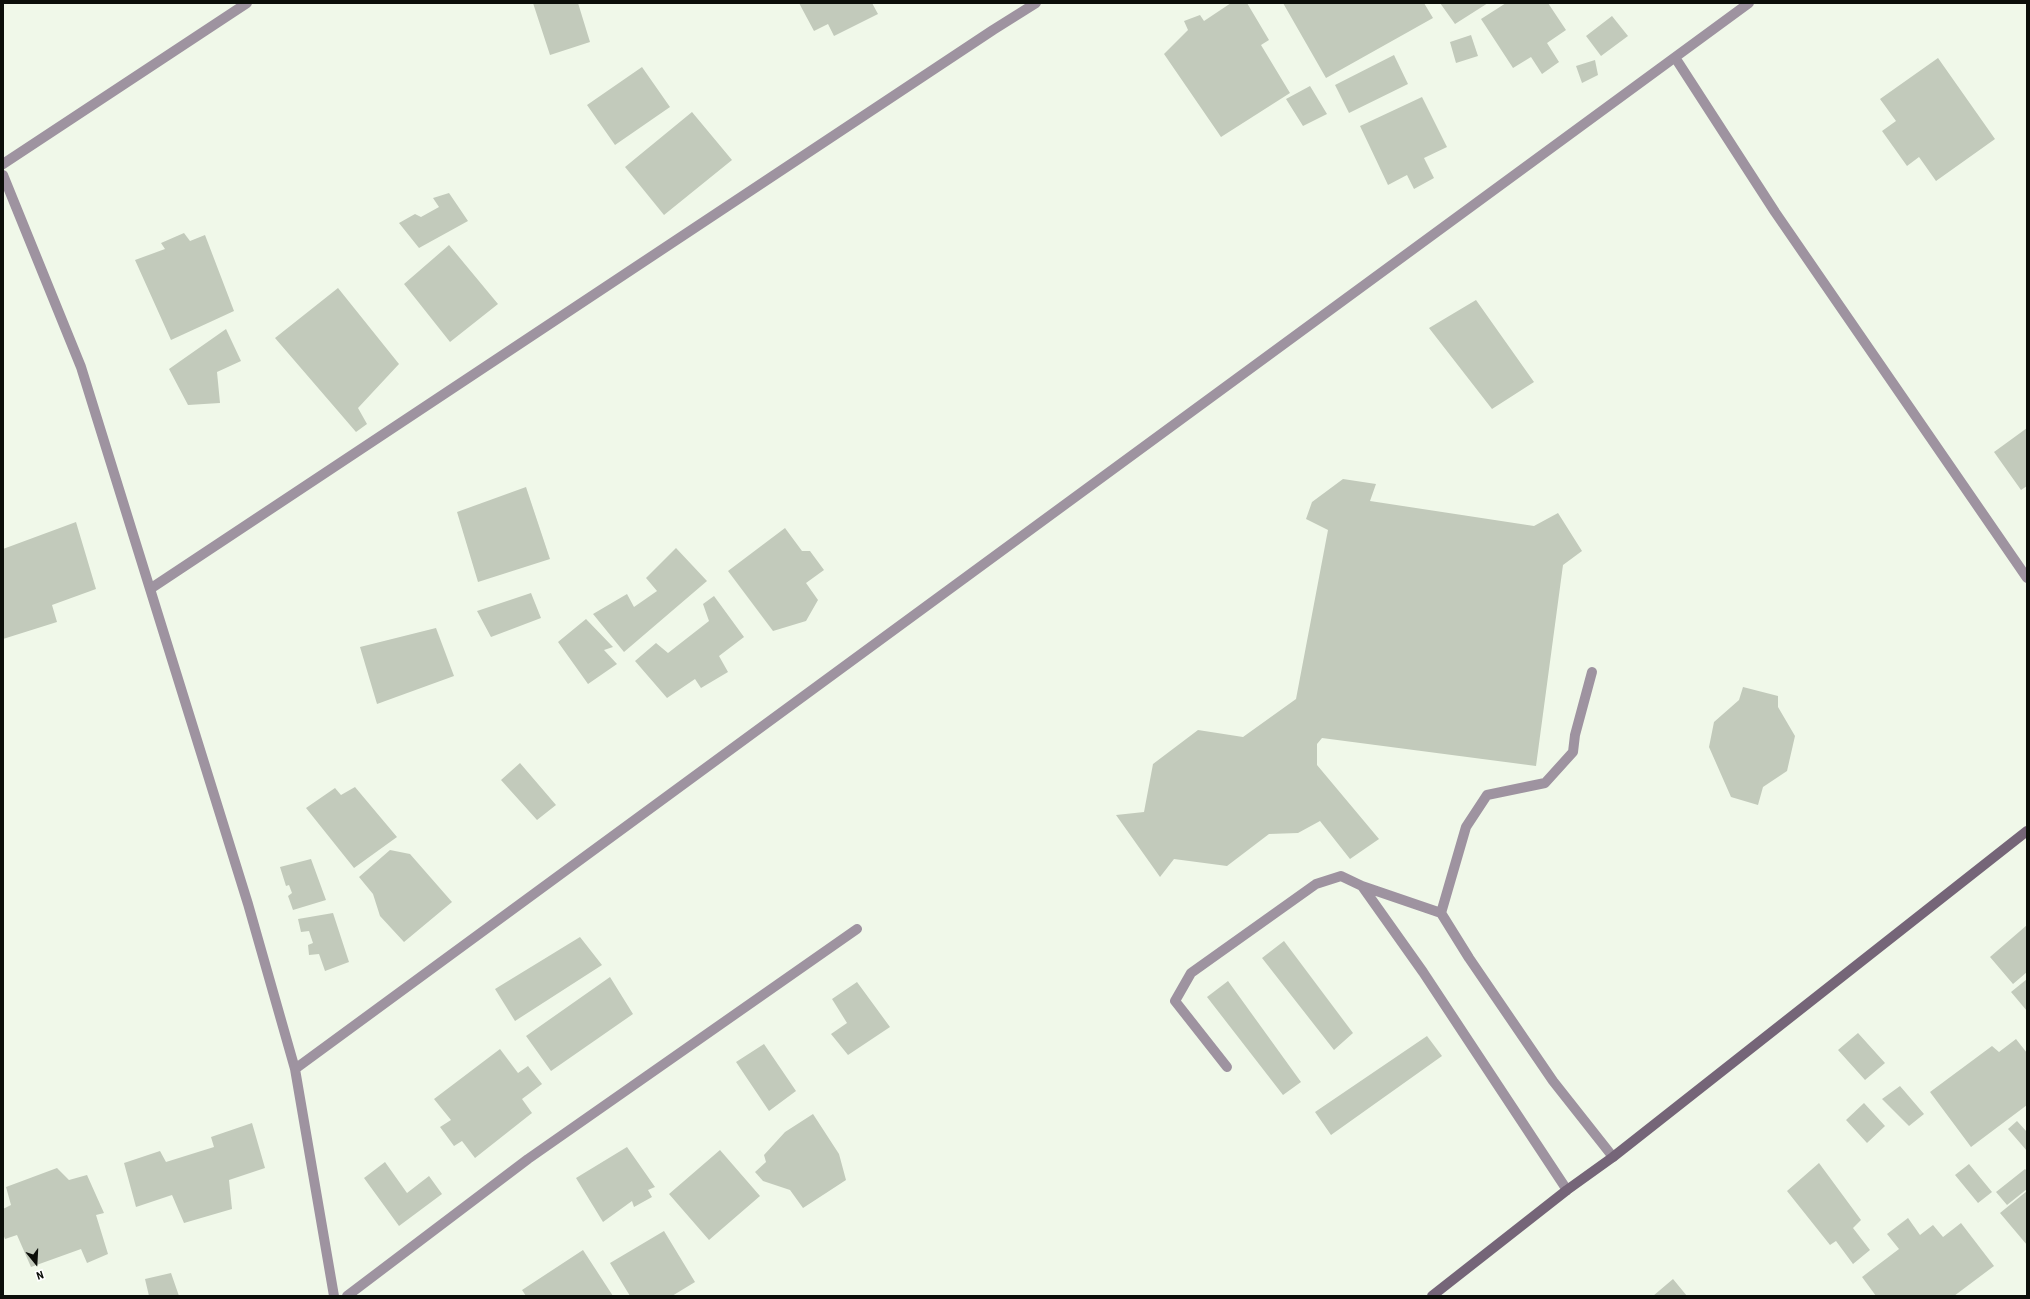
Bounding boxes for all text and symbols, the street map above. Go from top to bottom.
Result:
north arrow [16,1243,56,1283]
text: N [35,1268,45,1282]

